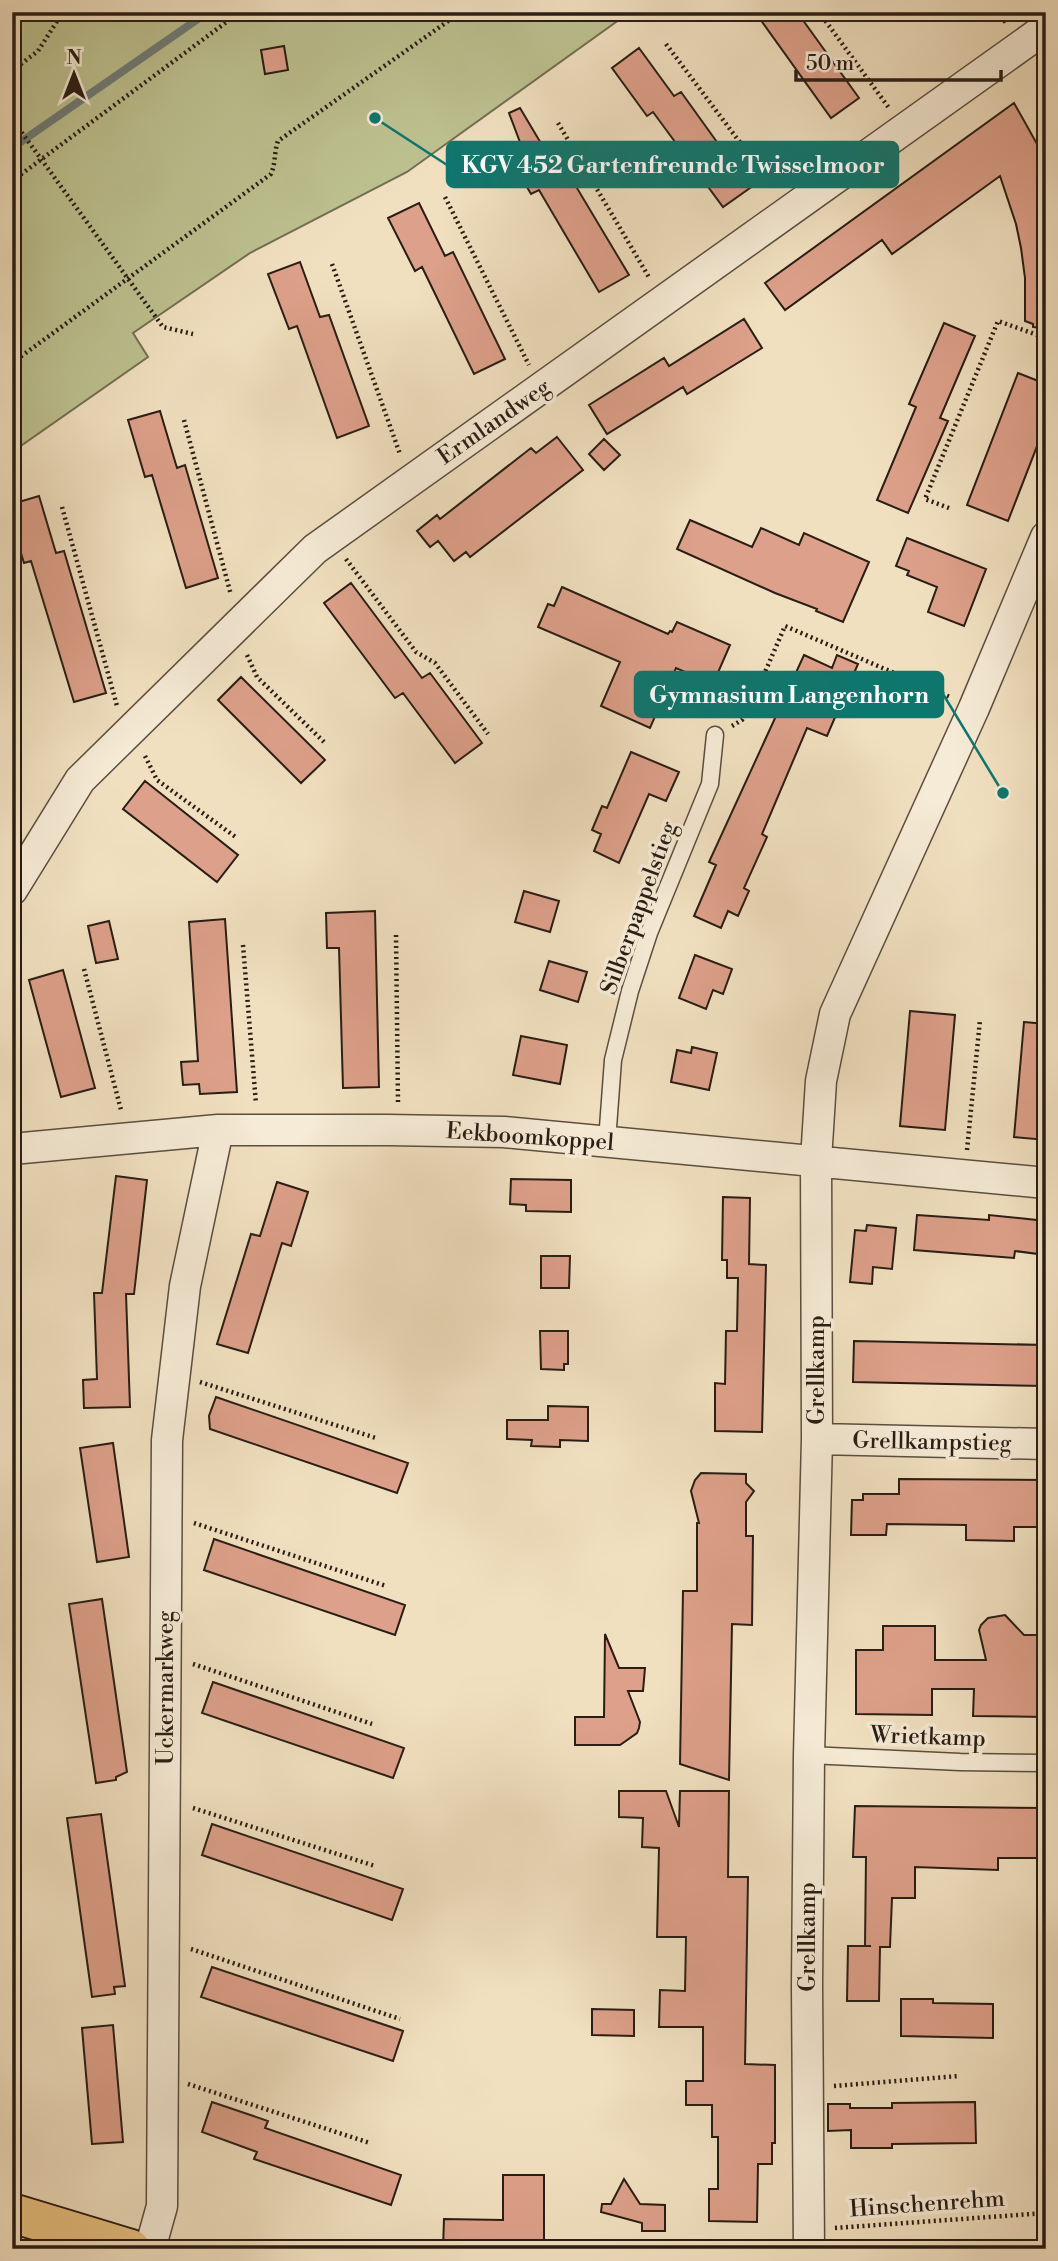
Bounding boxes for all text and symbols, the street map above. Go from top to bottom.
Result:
north arrow [38,38,108,108]
scale bar [796,38,1000,82]
text: N [66,46,82,70]
text: 50 m [806,51,854,77]
callout: KGV 452 Gartenfreunde Twisselmoor [447,142,898,187]
text: KGV 452 Gartenfreunde Twisselmoor [461,151,885,181]
street label: Ermlandweg [432,373,556,471]
callout: Gymnasium Langenhorn [635,672,943,717]
text: Gymnasium Langenhorn [649,681,929,711]
street label: Silberpappelstieg [595,817,683,998]
street label: Eekboomkoppel [445,1117,615,1157]
street label: Grellkamp [803,1315,831,1425]
street label: Grellkampstieg [852,1427,1012,1457]
street label: Uckermarkweg [152,1611,180,1765]
street label: Wrietkamp [869,1721,986,1753]
street label: Grellkamp [794,1882,822,1992]
street label: Hinschenrehm [848,2185,1006,2223]

